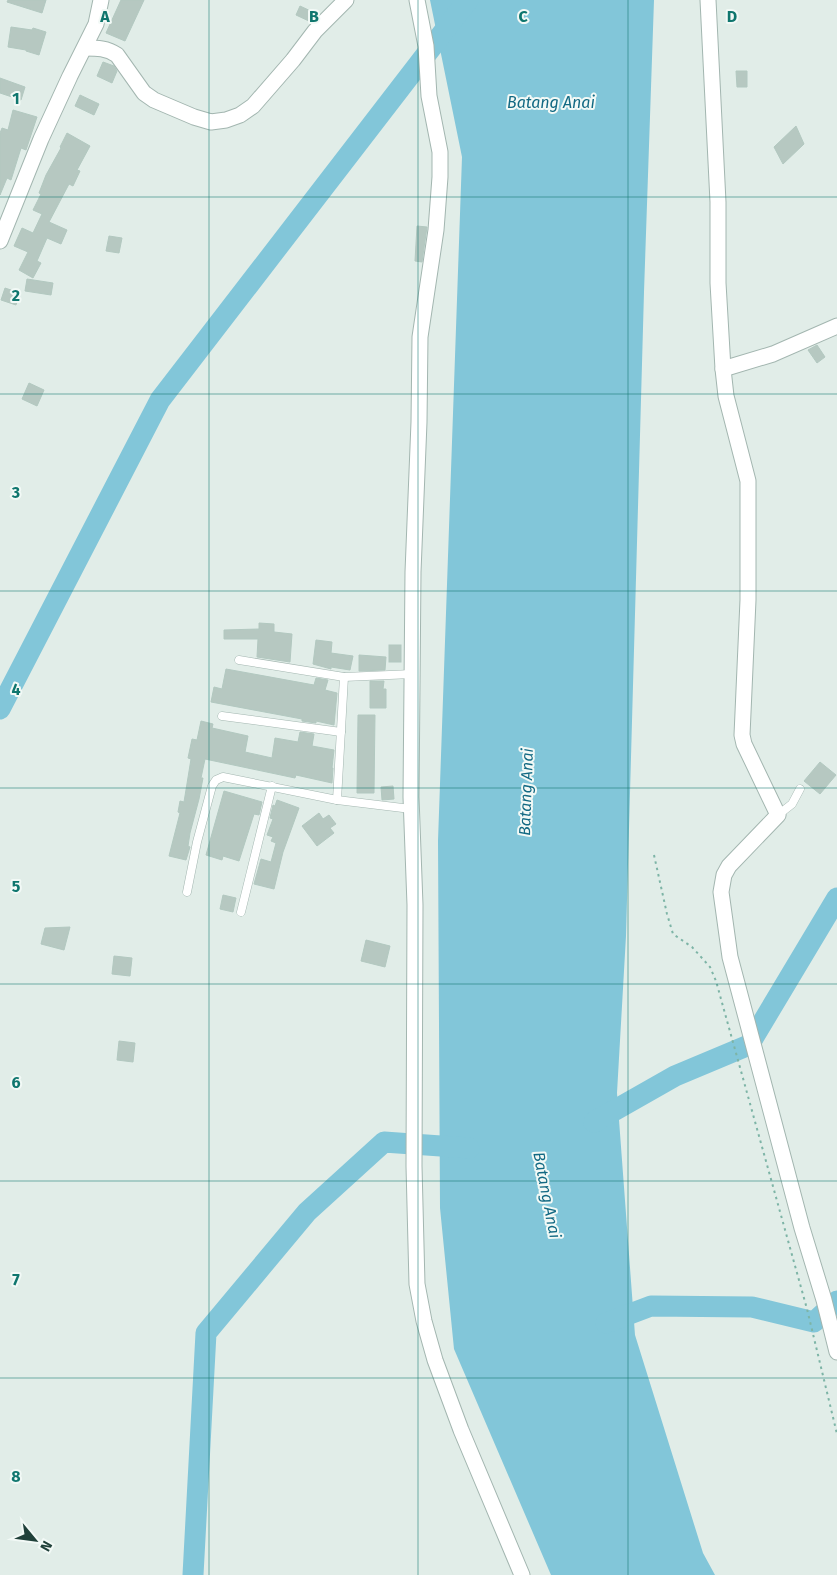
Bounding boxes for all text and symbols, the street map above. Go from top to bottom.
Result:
text: A [99,7,110,26]
text: B [309,7,319,26]
text: C [518,7,528,26]
text: D [727,7,737,26]
text: 1 [12,89,20,108]
water label: Batang Anai [507,93,595,112]
text: 2 [12,286,20,305]
text: 3 [11,483,20,502]
text: 4 [11,680,21,699]
water label: Batang Anai [515,747,537,836]
text: 5 [12,877,21,896]
text: 6 [11,1073,21,1092]
water label: Batang Anai [529,1150,565,1240]
text: 7 [12,1270,20,1289]
text: 8 [11,1467,21,1486]
north arrow [10,1515,60,1565]
text: N [36,1538,56,1554]

